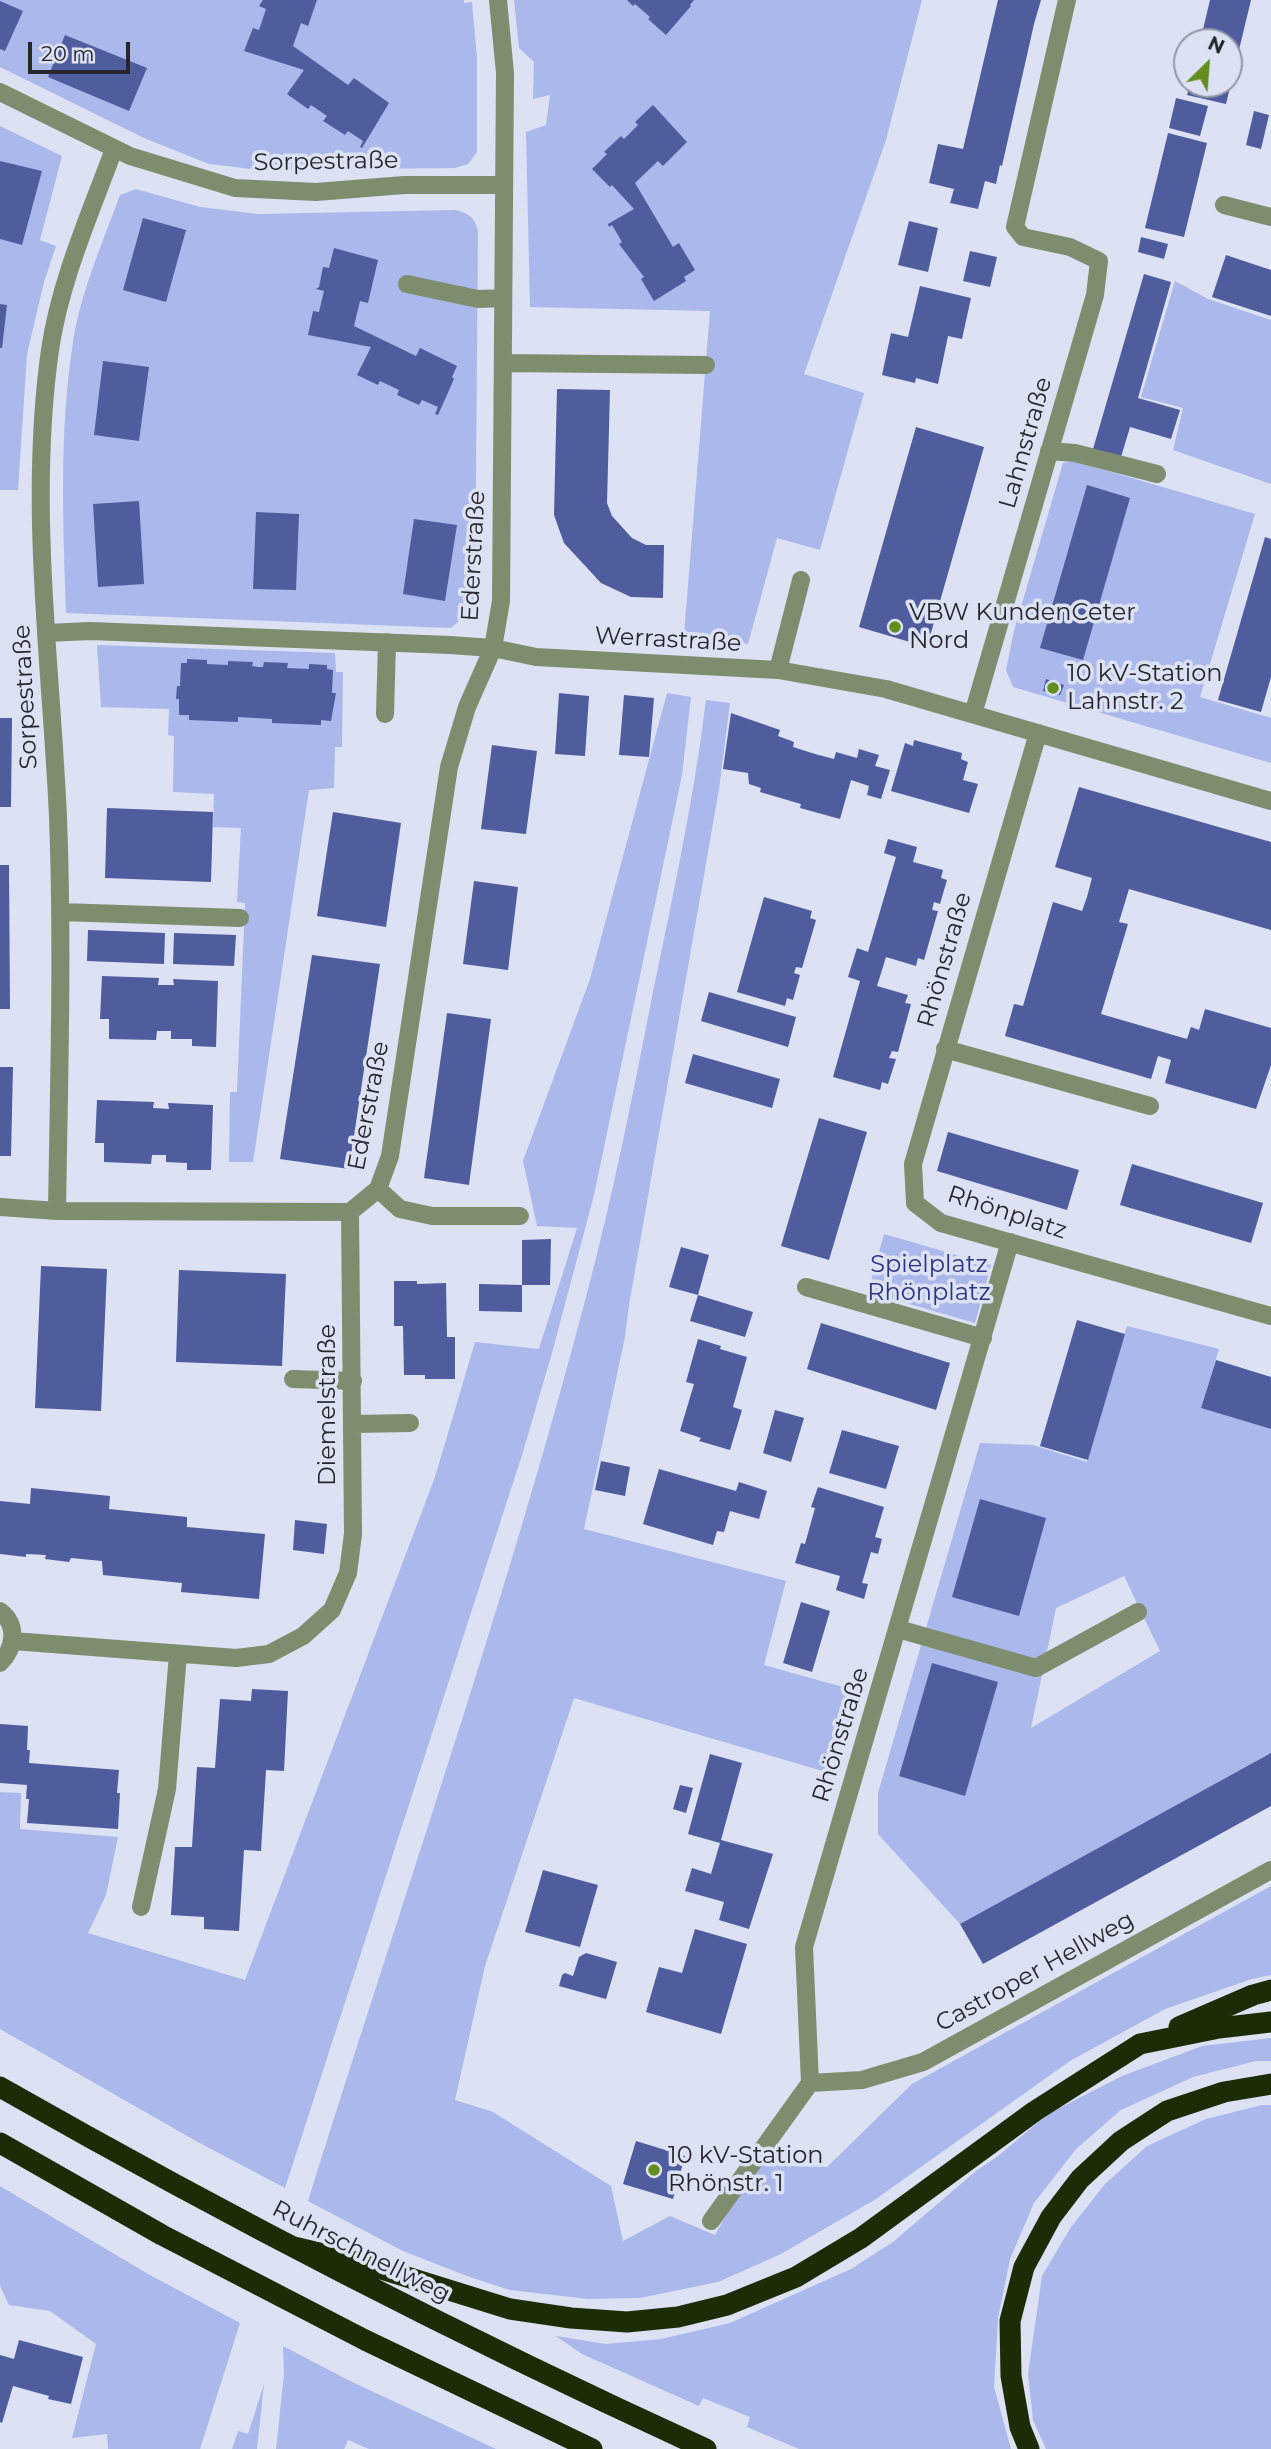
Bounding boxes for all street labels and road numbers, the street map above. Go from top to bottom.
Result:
street label: Sorpestraße [253,146,399,178]
street label: Lahnstraße [993,374,1059,512]
street label: Ederstraße [456,490,492,622]
street label: Werrastraße [594,622,742,658]
street label: Sorpestraße [8,624,44,770]
street label: Rhönstraße [912,889,978,1031]
street label: Ederstraße [342,1039,396,1173]
street label: Rhönplatz [944,1180,1070,1246]
street label: Diemelstraße [314,1324,342,1486]
street label: Rhönstraße [807,1664,875,1806]
street label: Castroper Hellweg [931,1906,1139,2038]
street label: Ruhrschnellweg [267,2195,455,2309]

